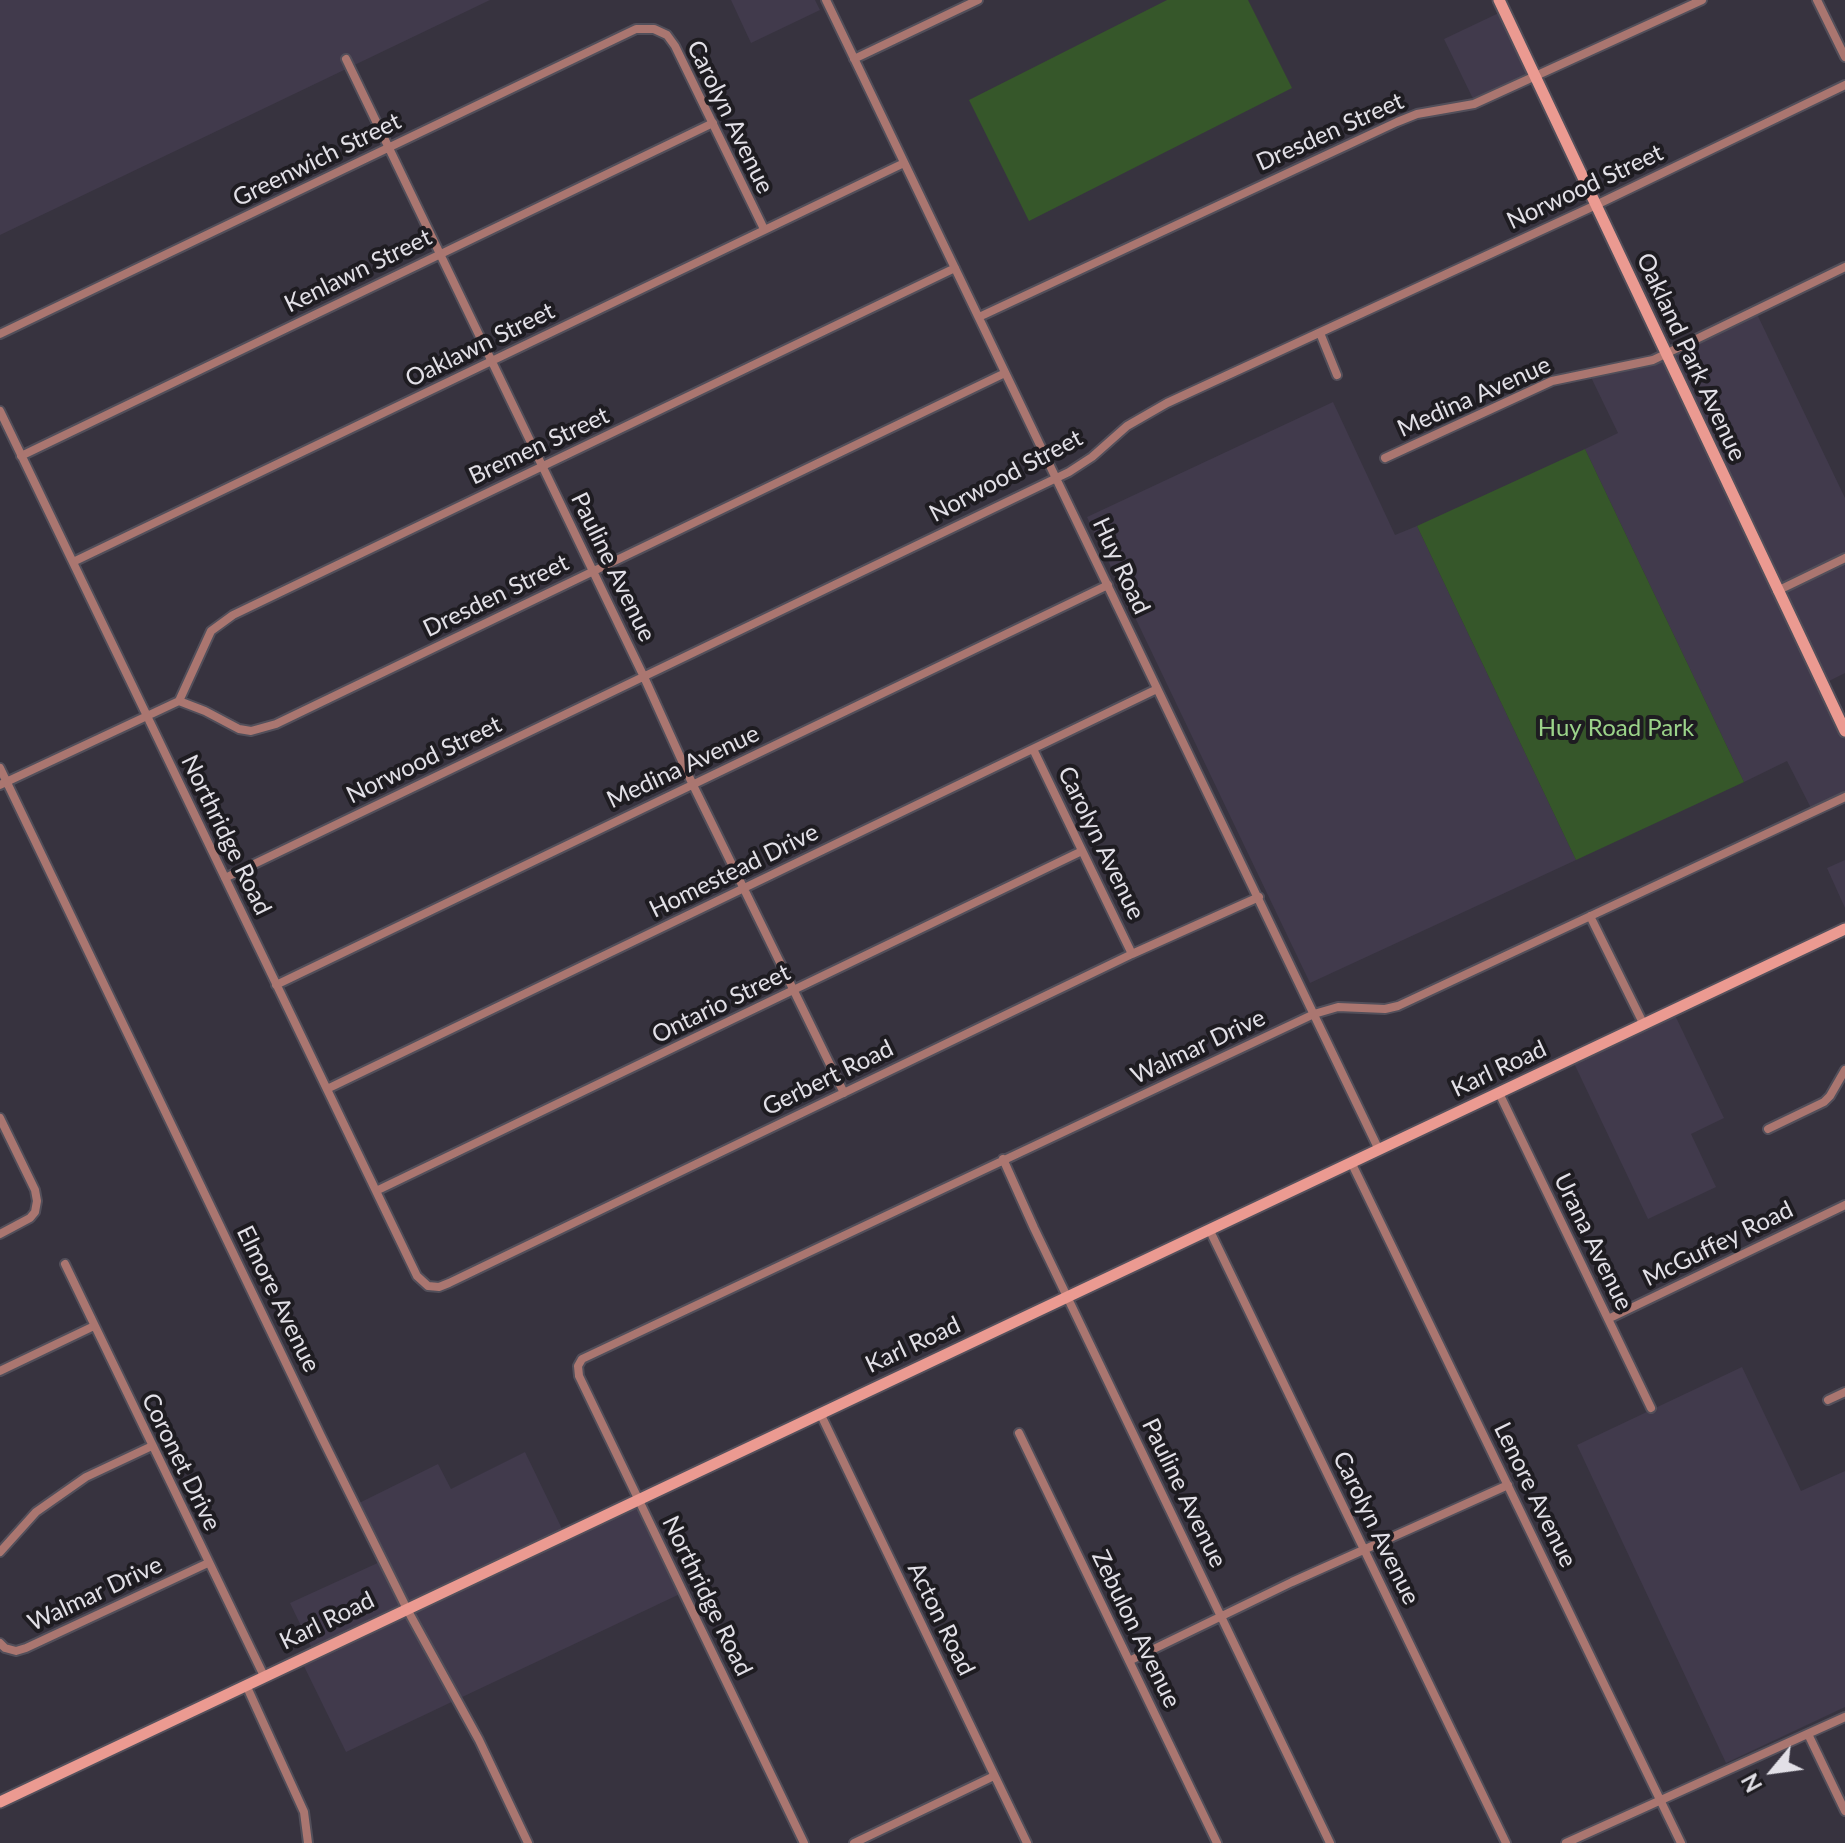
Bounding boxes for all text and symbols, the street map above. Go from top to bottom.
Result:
street label: Carolyn Avenue [680,36,780,198]
street label: Dresden Street [1252,87,1408,177]
street label: Greenwich Street [228,107,406,213]
street label: Norwood Street [1502,138,1668,236]
street label: Kenlawn Street [280,223,436,319]
street label: Oakland Park Avenue [1630,248,1752,466]
street label: Oaklawn Street [401,297,559,393]
street label: Medina Avenue [1393,350,1555,444]
street label: Bremen Street [464,401,614,491]
street label: Norwood Street [925,424,1087,528]
street label: Pauline Avenue [564,488,662,646]
street label: Huy Road [1086,513,1156,619]
street label: Dresden Street [419,548,573,644]
street label: Norwood Street [342,710,506,810]
park label: Huy Road Park [1538,714,1694,742]
street label: Medina Avenue [602,719,764,815]
street label: Northridge Road [175,750,277,920]
street label: Carolyn Avenue [1051,762,1151,924]
street label: Homestead Drive [645,818,823,924]
street label: Ontario Street [647,958,795,1050]
street label: Walmar Drive [1126,1003,1270,1091]
street label: Gerbert Road [758,1034,898,1122]
street label: Karl Road [1447,1034,1551,1104]
street label: Urana Avenue [1547,1169,1639,1315]
street label: McGuffey Road [1638,1195,1798,1293]
street label: Elmore Avenue [230,1221,326,1377]
street label: Karl Road [861,1310,965,1380]
street label: Coronet Drive [135,1389,227,1535]
street label: Pauline Avenue [1135,1414,1233,1572]
street label: Lenore Avenue [1488,1418,1582,1572]
street label: Carolyn Avenue [1326,1447,1426,1609]
street label: Northridge Road [656,1511,758,1681]
street label: Zebulon Avenue [1085,1546,1187,1712]
street label: Walmar Drive [23,1550,167,1638]
street label: Acton Road [901,1558,981,1680]
street label: Karl Road [275,1586,379,1656]
north arrow [1733,1731,1813,1811]
text: N [1736,1769,1767,1797]

